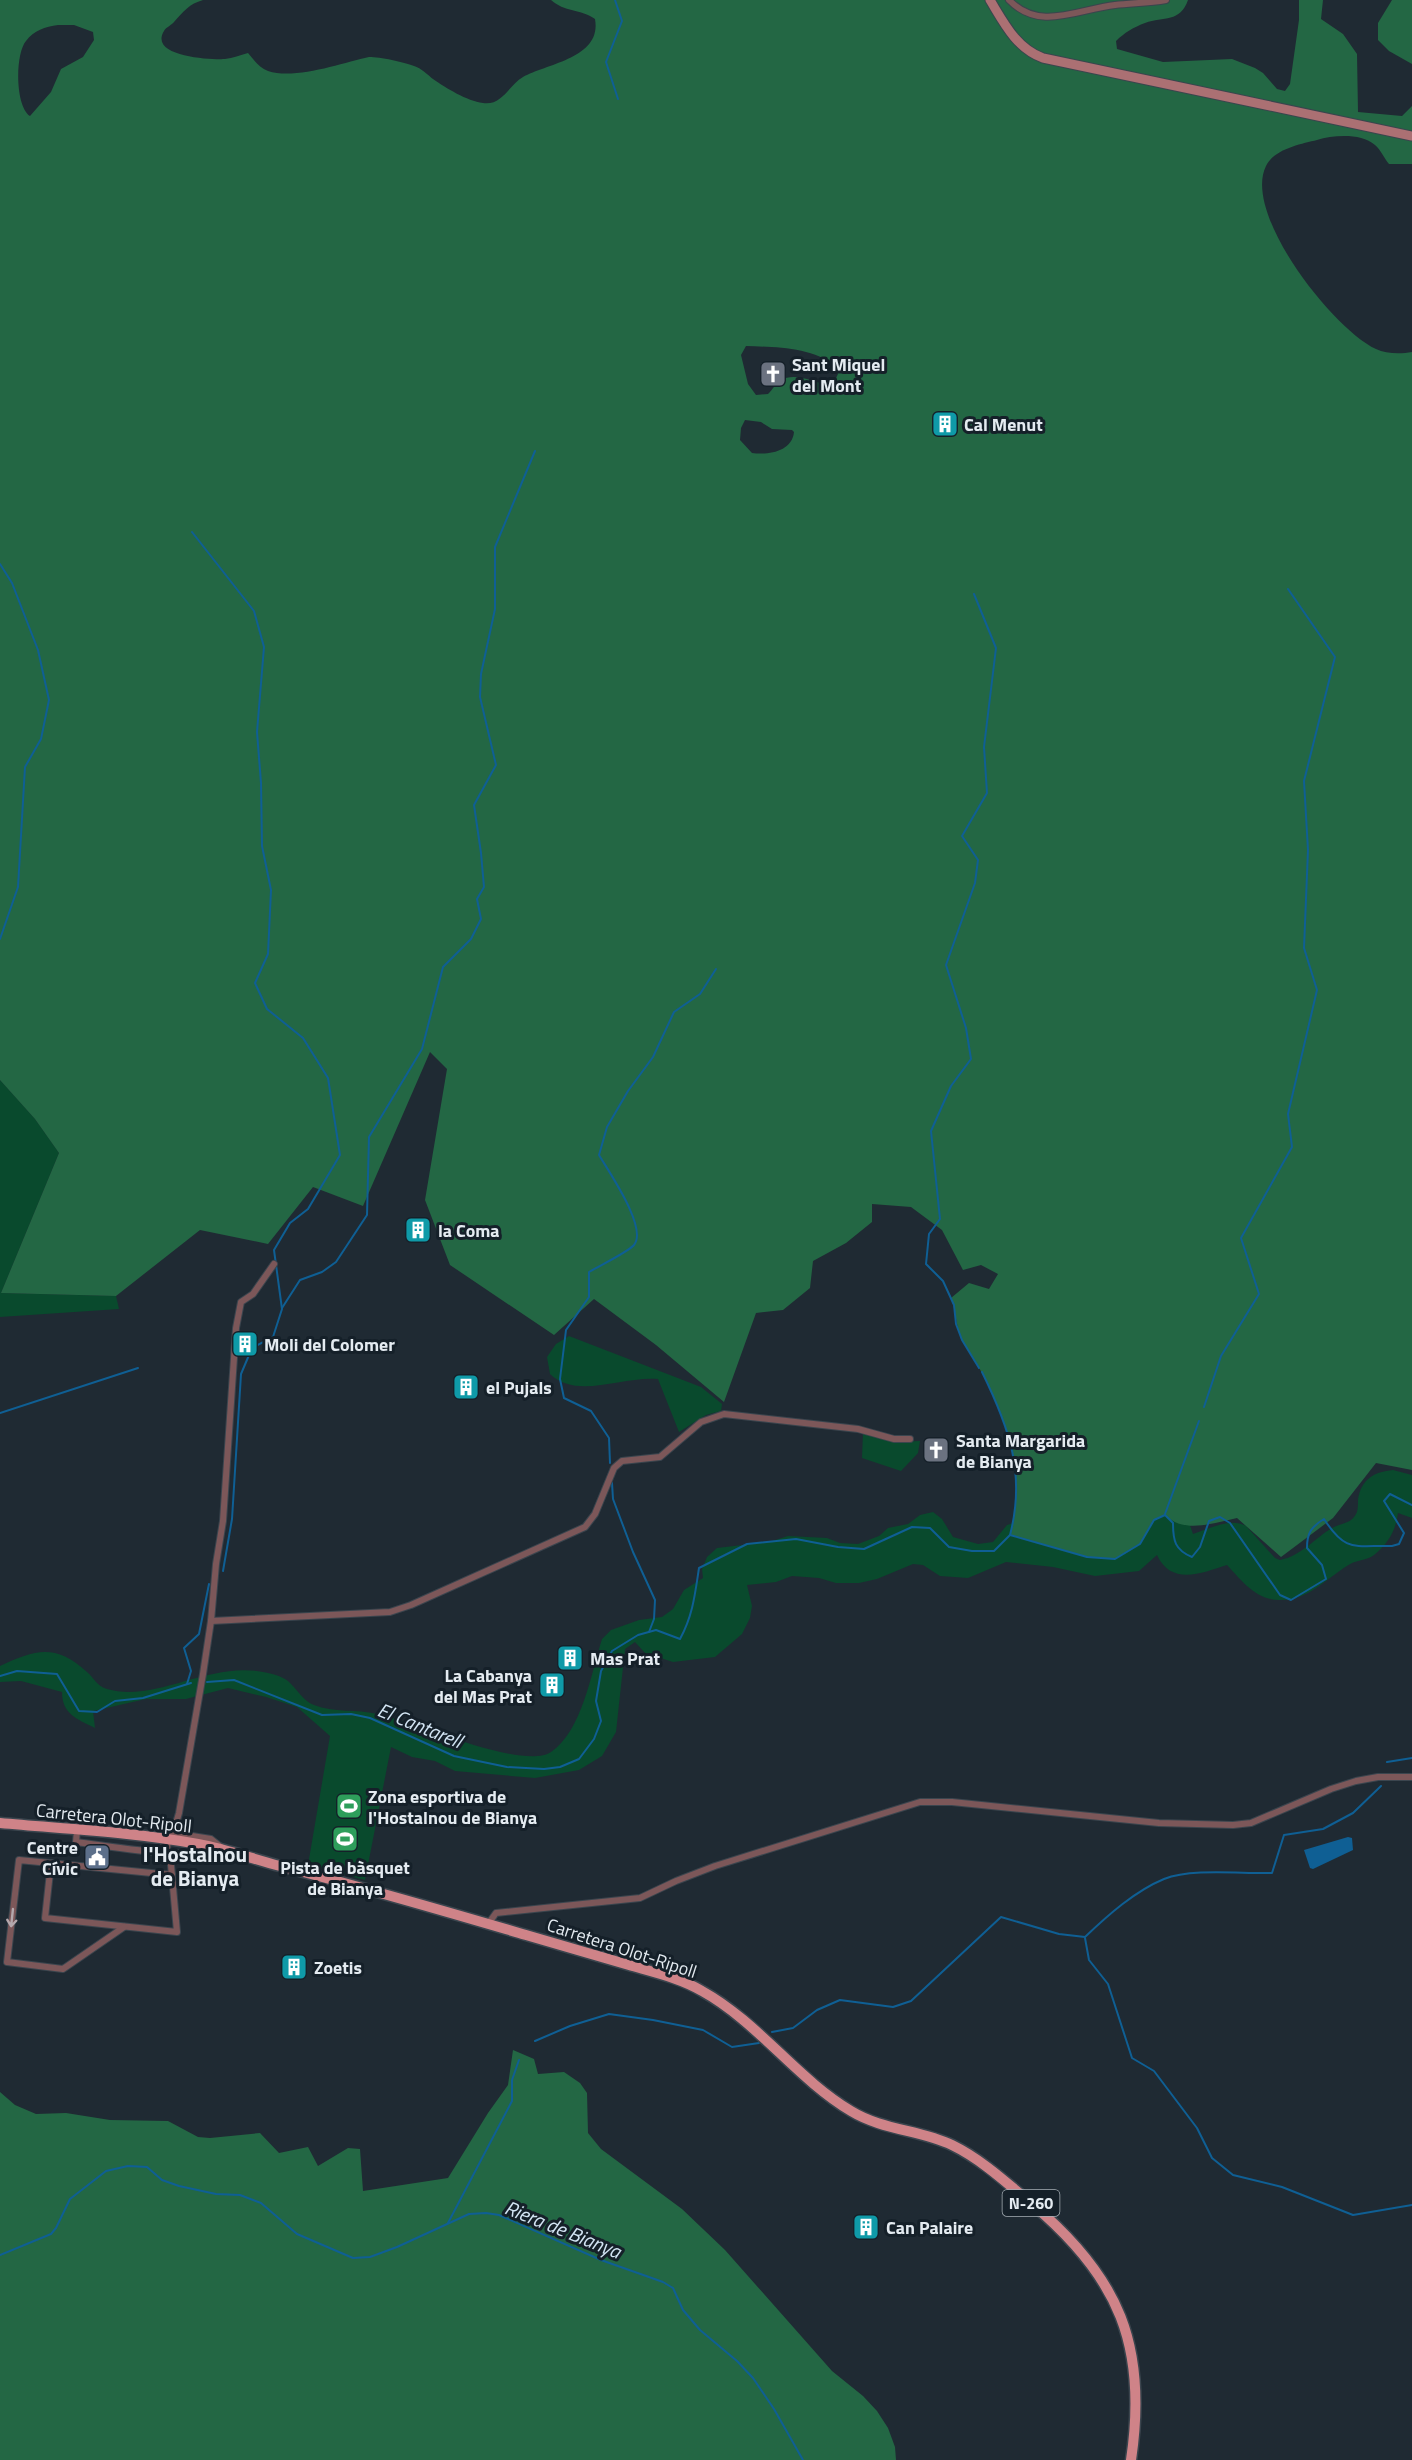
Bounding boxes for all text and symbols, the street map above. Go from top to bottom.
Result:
place label: Sant Miquel del Mont [792,351,885,399]
church icon: Sant Miquel del Mont [758,359,788,389]
building icon: Cal Menut [930,409,960,439]
place label: Cal Menut [964,411,1043,438]
building icon: la Coma [403,1215,433,1245]
place label: la Coma [438,1217,500,1244]
building icon: Moli del Colomer [230,1329,260,1359]
place label: Moli del Colomer [264,1331,395,1358]
building icon: el Pujals [451,1372,481,1402]
place label: el Pujals [486,1374,552,1401]
place label: Santa Margarida de Bianya [956,1427,1085,1475]
church icon: Santa Margarida de Bianya [921,1435,951,1465]
building icon: Mas Prat [555,1643,585,1673]
place label: Mas Prat [590,1645,661,1672]
place label: La Cabanya del Mas Prat [434,1662,532,1710]
building icon: La Cabanya del Mas Prat [537,1670,567,1700]
water label: El Cantarell [373,1694,469,1757]
place label: Zona esportiva de l'Hostalnou de Bianya [368,1783,537,1831]
sports icon: Zona esportiva de l'Hostalnou de Bianya [334,1791,364,1821]
street label: Carretera Olot-Ripoll [35,1796,193,1840]
sports icon: Pista de bàsquet de Bianya [330,1824,360,1854]
place label: Centre Cívic [27,1834,78,1882]
district label: l'Hostalnou de Bianya [143,1838,247,1894]
public building icon: Centre Cívic [82,1842,112,1872]
place label: Pista de bàsquet de Bianya [280,1854,410,1902]
one-way arrow [6,1908,17,1928]
street label: Carretera Olot-Ripoll [543,1911,701,1985]
building icon: Zoetis [279,1952,309,1982]
place label: Zoetis [314,1954,362,1981]
road number: N-260 [1002,2190,1060,2216]
water label: Riera de Bianya [500,2192,627,2267]
building icon: Can Palaire [851,2212,881,2242]
place label: Can Palaire [886,2214,973,2241]

